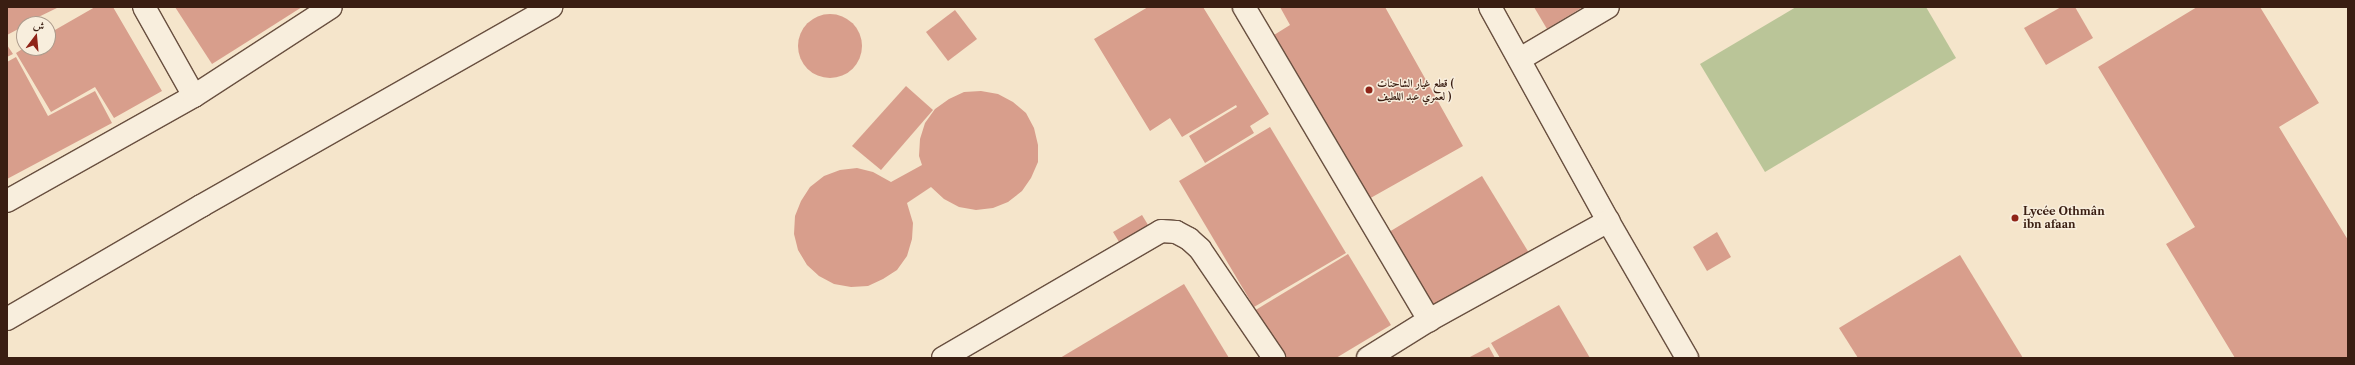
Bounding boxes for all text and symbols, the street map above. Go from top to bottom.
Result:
north arrow [16,16,56,56]
text: ش [32,17,46,34]
place label: قطع غيار الشاحنات ( لعمري عبد اللطيف ) [1377,77,1454,103]
marker: قطع غيار الشاحنات ( لعمري عبد اللطيف ) [1364,85,1374,95]
place label: Lycée Othmân ibn afaan [2023,205,2105,231]
marker: Lycée Othmân ibn afaan [2010,213,2020,223]

